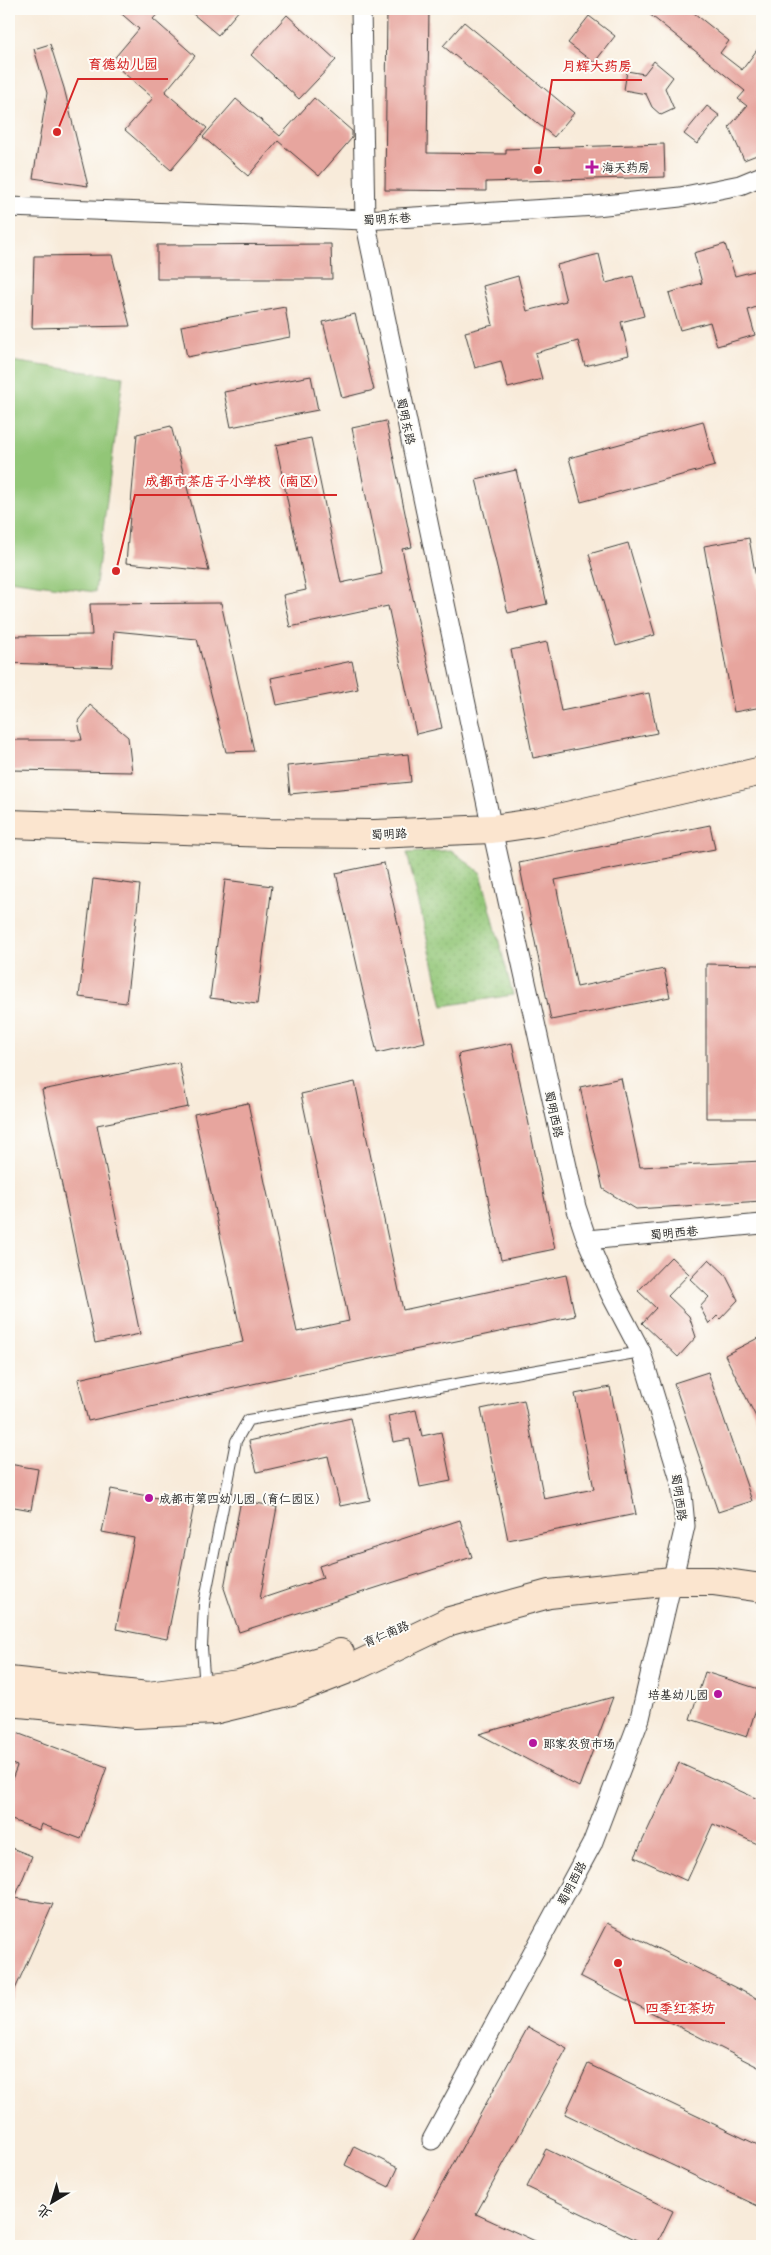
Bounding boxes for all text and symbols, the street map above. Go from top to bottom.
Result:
callout: 育德幼儿园 [78,50,168,79]
callout: 月辉大药房 [552,51,642,80]
text: 育德幼儿园 [88,54,158,73]
text: 月辉大药房 [562,56,632,75]
place label: 海天药房 [602,159,650,175]
marker: 海天药房 [586,161,598,173]
street label: 蜀明东巷 [363,209,411,227]
street label: 蜀明东路 [394,396,420,446]
callout: 成都市茶店子小学校（南区） [135,466,337,495]
text: 成都市茶店子小学校（南区） [145,471,327,490]
street label: 蜀明路 [371,824,407,842]
street label: 蜀明西路 [542,1089,568,1139]
street label: 蜀明西巷 [649,1222,699,1242]
street label: 蜀明西路 [669,1472,691,1522]
place label: 成都市第四幼儿园（育仁园区） [159,1490,327,1506]
marker: 成都市第四幼儿园（育仁园区） [143,1492,155,1504]
street label: 育仁南路 [361,1616,411,1650]
place label: 培基幼儿园 [648,1686,708,1702]
marker: 培基幼儿园 [712,1688,724,1700]
place label: 郎家农贸市场 [543,1735,615,1751]
marker: 郎家农贸市场 [527,1737,539,1749]
street label: 蜀明西路 [553,1858,589,1908]
callout: 四季红茶坊 [635,1994,725,2023]
text: 四季红茶坊 [645,1998,715,2017]
north arrow [28,2178,78,2228]
text: 北 [32,2201,55,2224]

